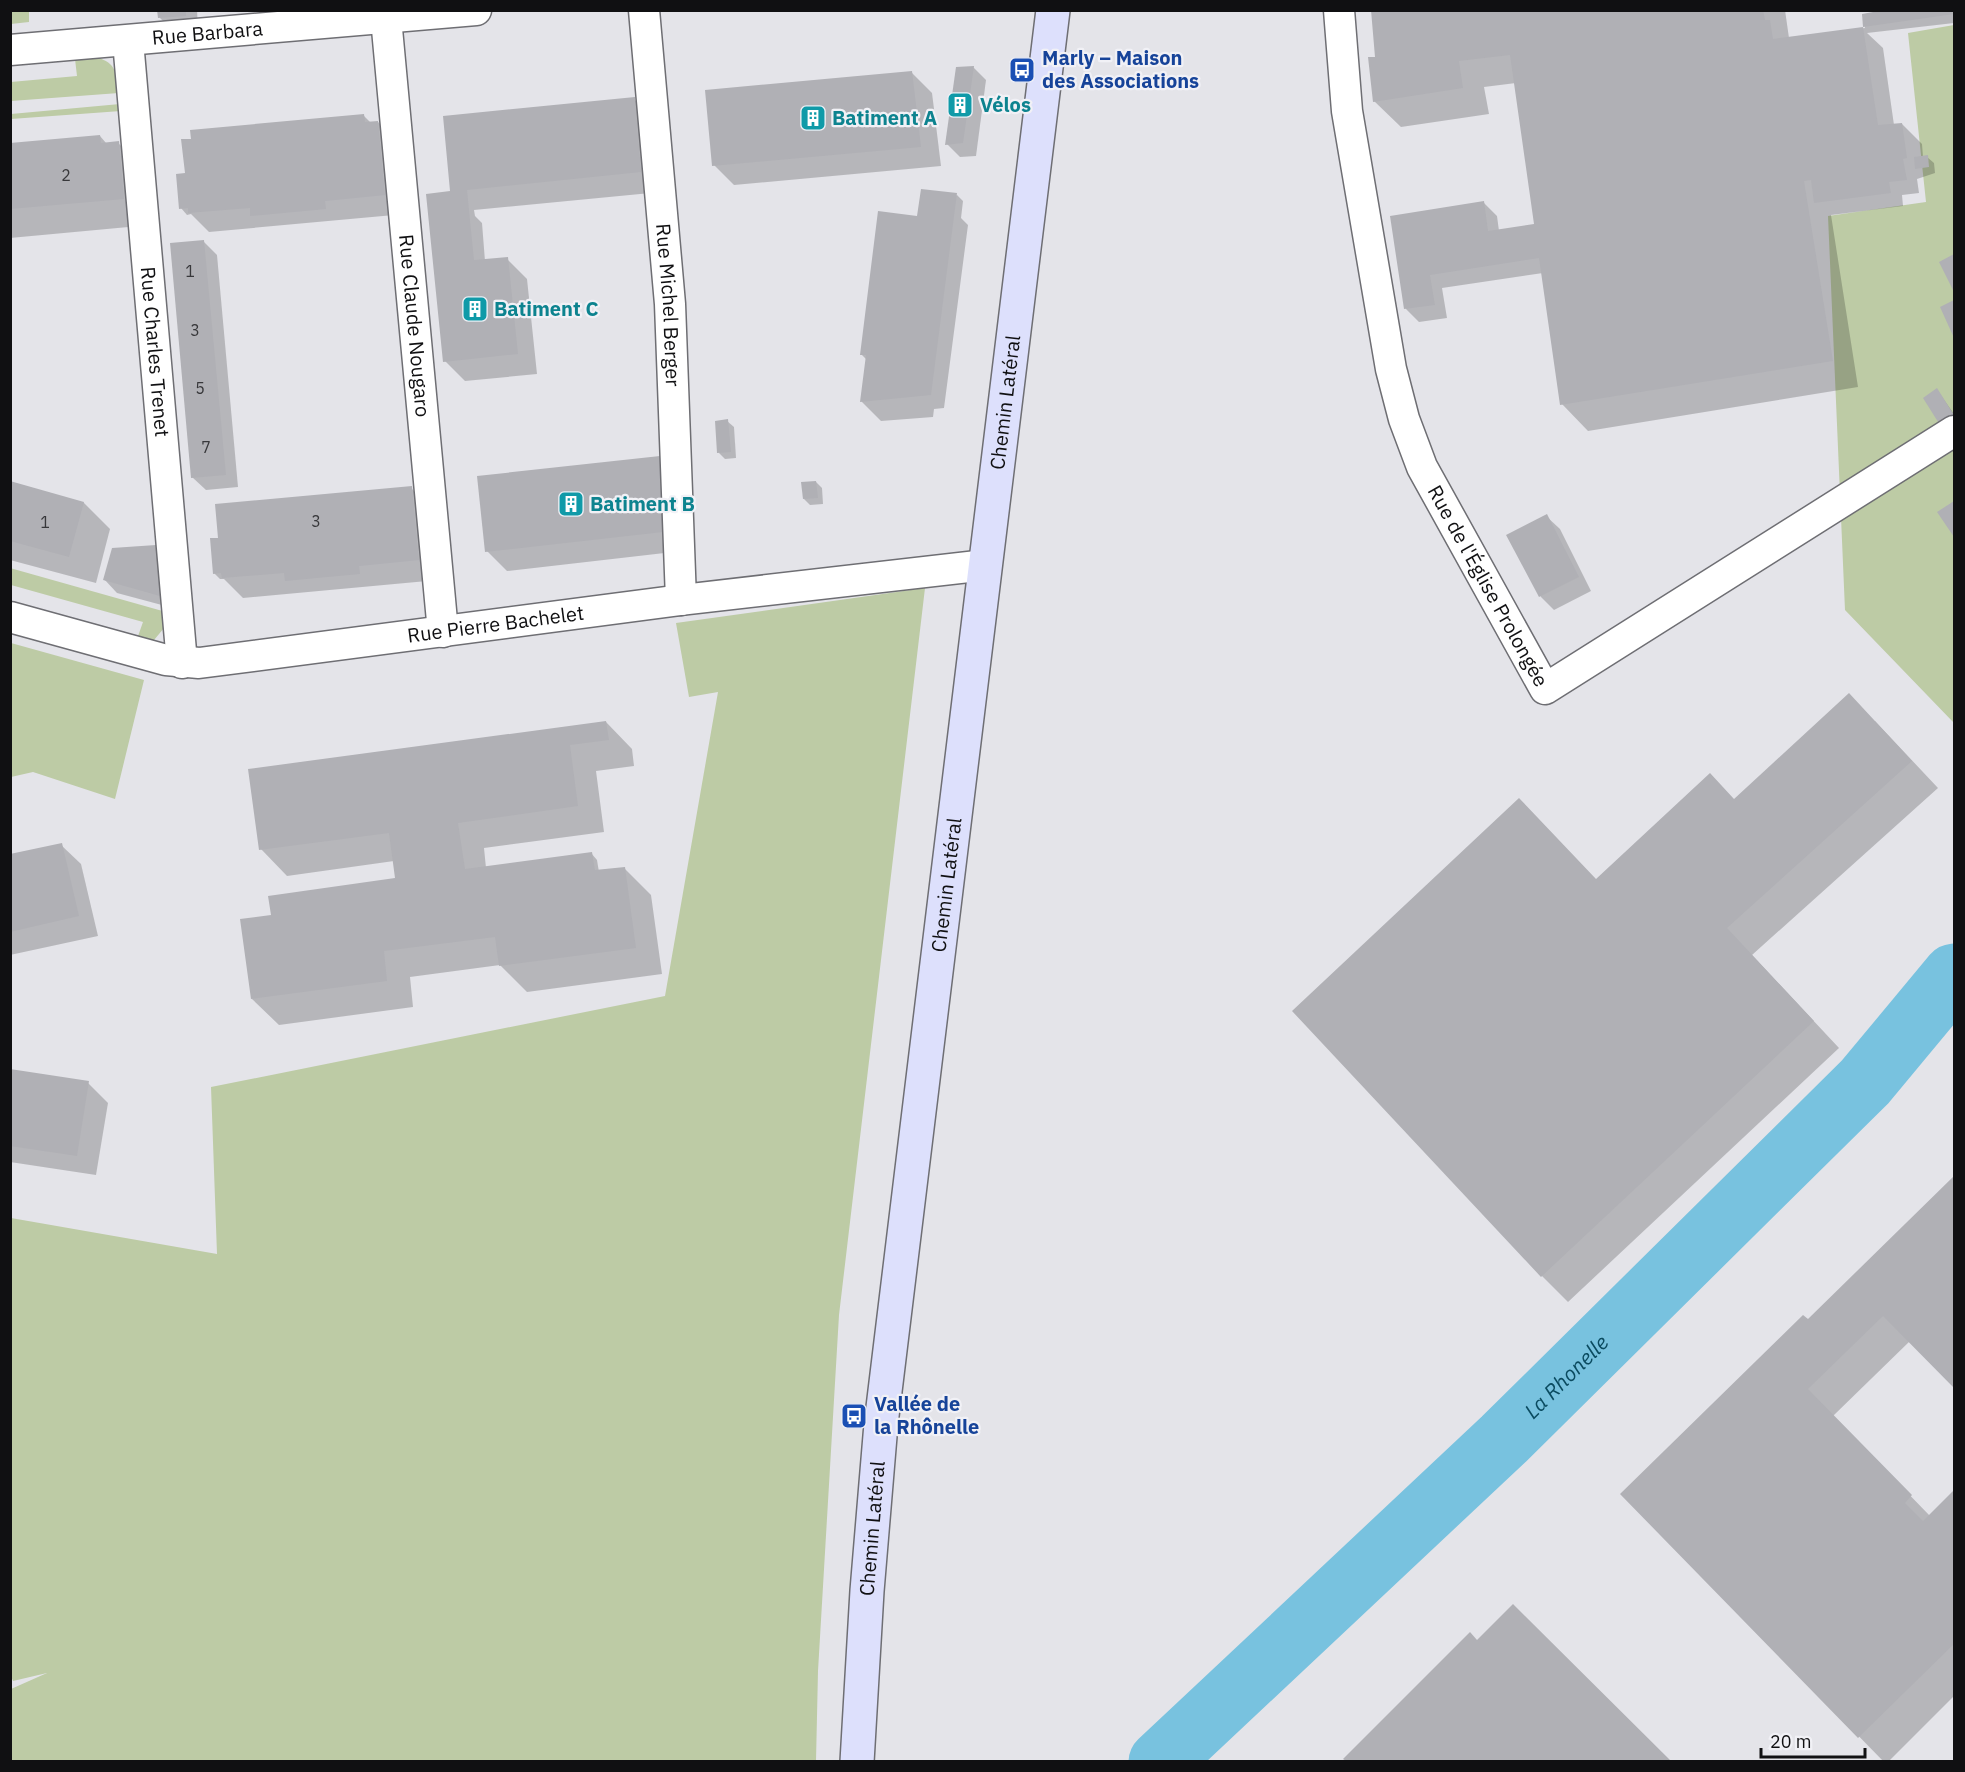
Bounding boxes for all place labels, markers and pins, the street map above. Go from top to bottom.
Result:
place label: Marly – Maison des Associations [1042,44,1199,94]
bus stop icon: Marly – Maison des Associations [1007,55,1037,85]
building icon: Vélos [945,90,975,120]
place label: Vélos [980,91,1031,118]
building icon: Batiment A [798,103,828,133]
place label: Batiment A [832,104,937,131]
building icon: Batiment C [460,294,490,324]
place label: Batiment C [494,295,598,322]
building icon: Batiment B [556,489,586,519]
place label: Batiment B [590,490,695,517]
place label: Vallée de la Rhônelle [874,1390,979,1440]
bus stop icon: Vallée de la Rhônelle [839,1401,869,1431]

